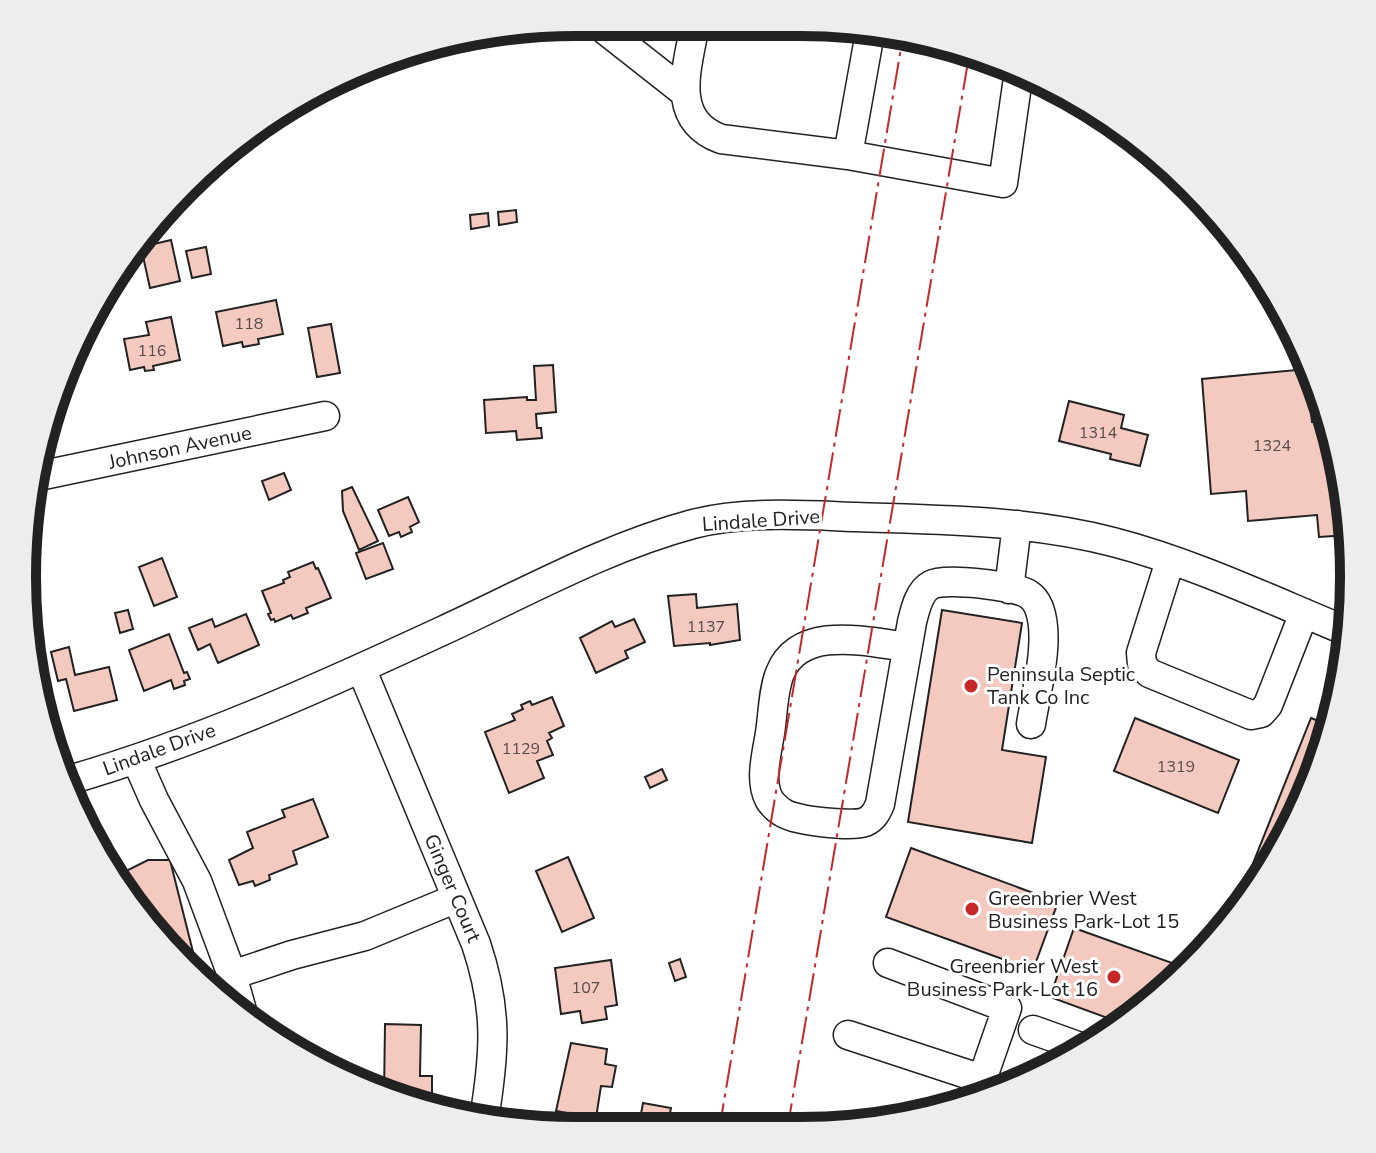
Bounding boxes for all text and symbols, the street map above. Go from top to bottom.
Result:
house number: 118 [235,313,263,335]
house number: 116 [138,340,166,362]
street label: Johnson Avenue [105,419,254,476]
house number: 1314 [1079,422,1118,444]
house number: 1324 [1253,435,1292,457]
street label: Lindale Drive [701,503,821,538]
house number: 1137 [687,616,725,638]
place label: Peninsula Septic Tank Co Inc [987,661,1135,711]
marker: Peninsula Septic Tank Co Inc [962,677,980,695]
street label: Lindale Drive [99,717,219,782]
house number: 1129 [502,738,540,760]
house number: 1319 [1157,756,1195,778]
street label: Ginger Court [418,830,488,947]
place label: Greenbrier West Business Park-Lot 15 [988,885,1179,935]
marker: Greenbrier West Business Park-Lot 15 [963,900,981,918]
place label: Greenbrier West Business Park-Lot 16 [907,953,1099,1003]
marker: Greenbrier West Business Park-Lot 16 [1105,968,1123,986]
house number: 107 [572,977,600,999]

